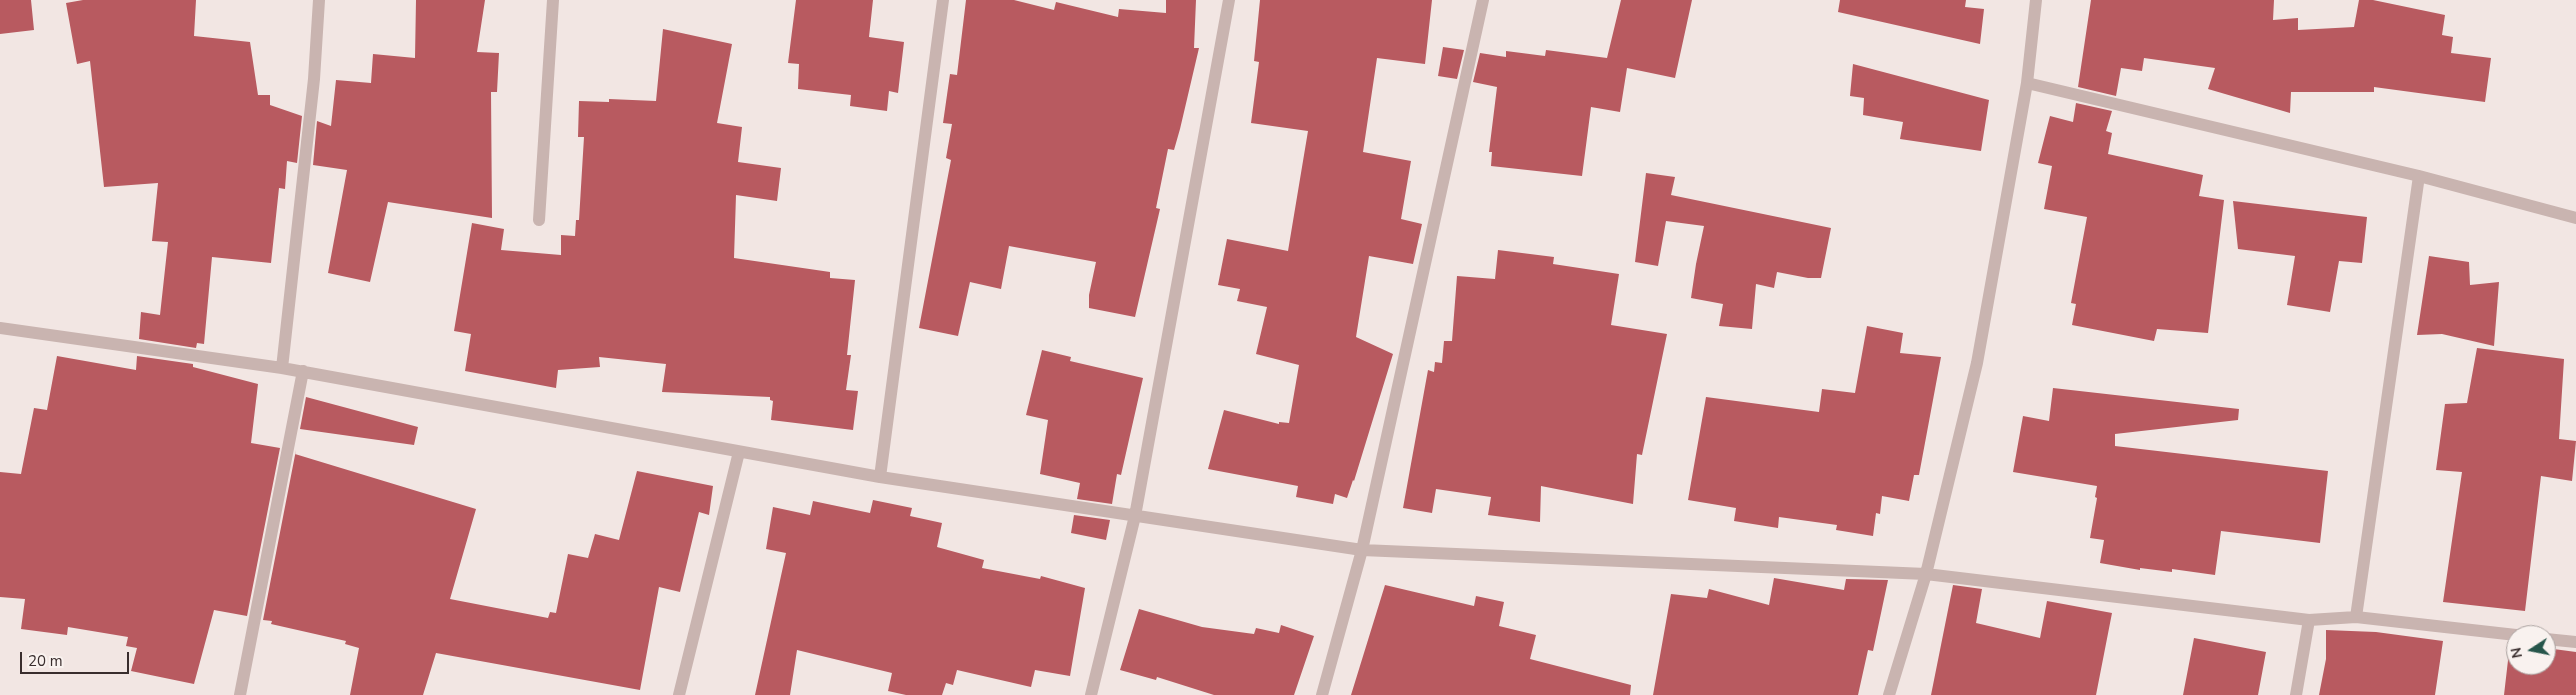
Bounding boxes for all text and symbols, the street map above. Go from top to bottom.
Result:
north arrow [2506,625,2556,675]
scale bar [22,642,131,674]
text: N [2506,646,2527,660]
text: 20 m [28,651,63,671]

